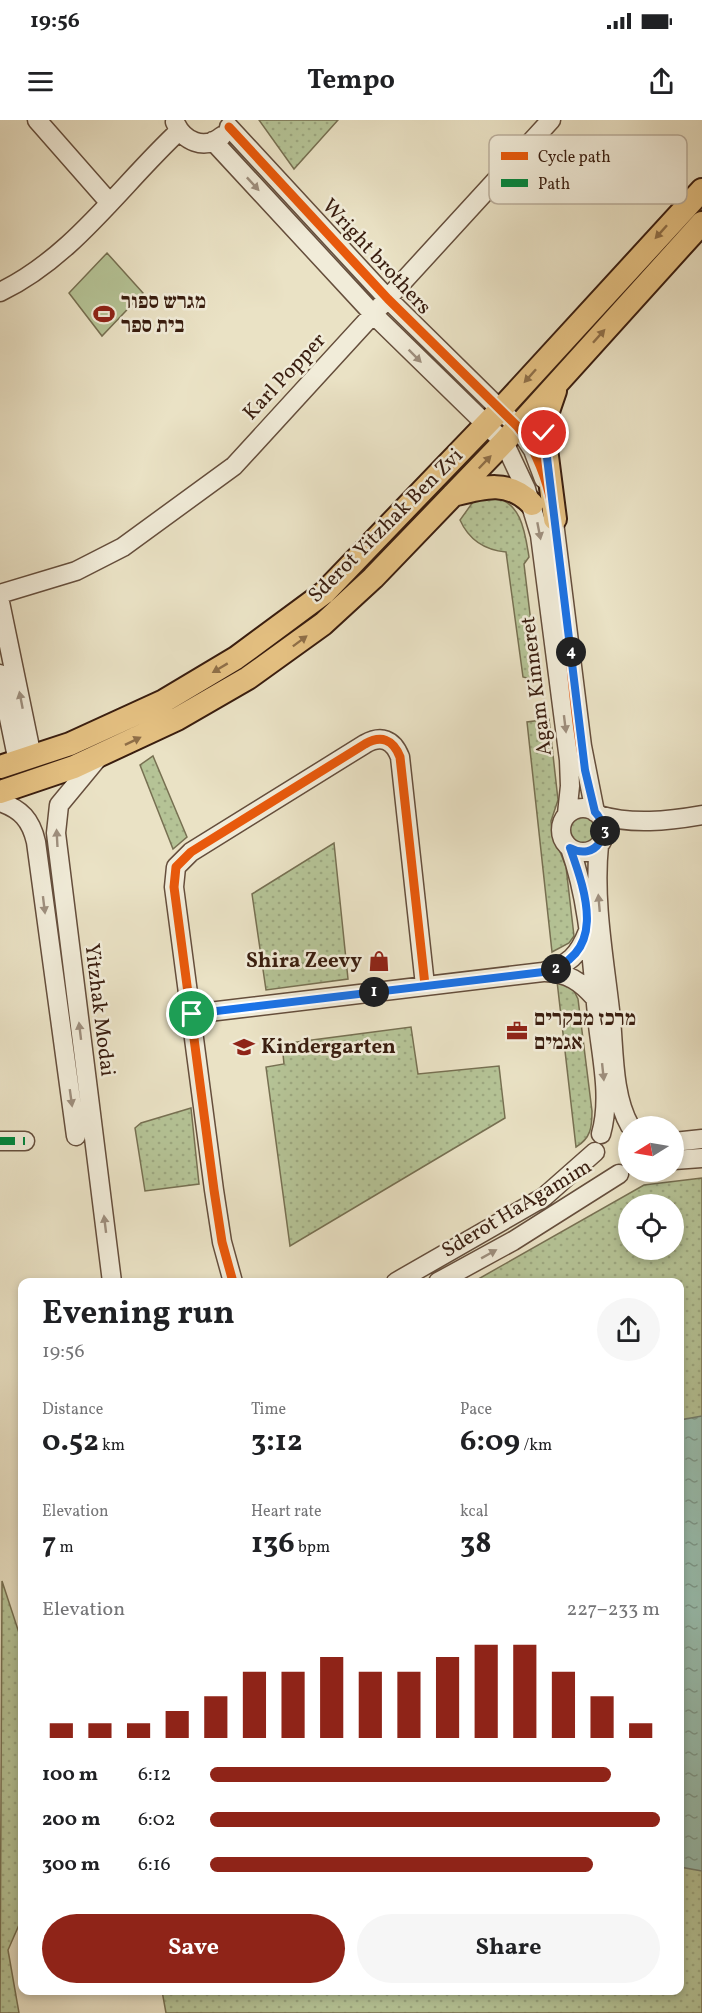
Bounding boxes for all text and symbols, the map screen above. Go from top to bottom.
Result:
text: 19:56 [30,6,80,37]
text: Tempo [307,62,395,100]
icon: menu [24,65,57,98]
icon: share [645,65,678,98]
legend [489,135,687,204]
text: Cycle path [538,147,611,169]
text: Path [538,174,570,196]
one-way arrow [246,177,260,192]
street label: Wright brothers [315,193,437,321]
one-way arrow [655,225,669,239]
place label: מגרש ספור בית ספר [121,288,206,341]
sports icon: מגרש ספור בית ספר [92,302,116,326]
street label: Karl Popper [237,327,333,427]
one-way arrow [592,329,605,344]
one-way arrow [408,349,423,363]
one-way arrow [523,369,537,384]
pin [518,407,569,458]
icon: check [527,416,560,449]
street label: Sderot Yitzhak Ben Zvi [302,442,470,610]
one-way arrow [477,455,491,469]
one-way arrow [535,522,544,541]
street label: Agam Kinneret [514,615,560,757]
one-way arrow [292,635,308,648]
pin: 4 [556,637,586,667]
text: 4 [566,641,576,663]
one-way arrow [212,663,228,674]
one-way arrow [16,690,25,709]
one-way arrow [560,715,569,734]
one-way arrow [124,737,141,746]
pin: 3 [590,816,620,846]
text: 3 [601,820,609,842]
one-way arrow [52,828,61,847]
one-way arrow [594,893,604,912]
one-way arrow [39,896,49,915]
street label: Yitzhak Modai [76,942,122,1078]
place label: Shira Zeevy [246,947,362,976]
shop icon: Shira Zeevy [367,949,391,973]
pin: 2 [541,954,571,984]
text: 2 [552,958,560,980]
pin: 1 [359,977,389,1007]
text: 1 [371,981,377,1003]
pin [166,988,217,1039]
icon: arrive [175,997,208,1030]
place label: מרכז מבקרים אגמים [534,1005,636,1058]
office icon: מרכז מבקרים אגמים [505,1019,529,1043]
one-way arrow [75,1021,85,1040]
place label: Kindergarten [261,1033,396,1062]
school or university icon: Kindergarten [232,1035,256,1059]
one-way arrow [598,1062,608,1081]
one-way arrow [66,1089,75,1108]
north arrow [618,1116,684,1182]
map controls [618,1116,684,1260]
street label: Sderot HaAgamim [436,1153,598,1265]
button: locate [618,1194,684,1260]
one-way arrow [100,1215,109,1234]
one-way arrow [481,1249,498,1259]
text: Evening run [42,1292,235,1338]
button: share [597,1298,660,1361]
text: 19:56 [42,1338,85,1366]
text: Distance [42,1399,103,1421]
text: Time [251,1399,286,1421]
text: Pace [460,1399,492,1421]
text: 0.52 [42,1421,99,1463]
text: 3:12 [251,1421,302,1463]
text: 6:09 [460,1421,520,1463]
text: km [99,1435,125,1457]
text: /km [520,1435,552,1457]
text: Elevation [42,1501,109,1523]
text: Heart rate [251,1501,322,1523]
text: kcal [460,1501,488,1523]
text: 7 [42,1523,56,1565]
text: 136 [251,1523,295,1565]
text: 38 [460,1523,492,1565]
text: m [56,1537,74,1559]
text: bpm [295,1537,330,1559]
text: Elevation [42,1596,125,1624]
text: 227–233 m [567,1596,660,1624]
text: 100 m [42,1761,98,1789]
text: 6:12 [138,1761,171,1789]
text: 200 m [42,1806,100,1834]
text: 6:02 [138,1806,176,1834]
text: 300 m [42,1851,100,1879]
text: 6:16 [138,1851,171,1879]
button: Save [42,1914,345,1983]
button: Share [357,1914,660,1983]

